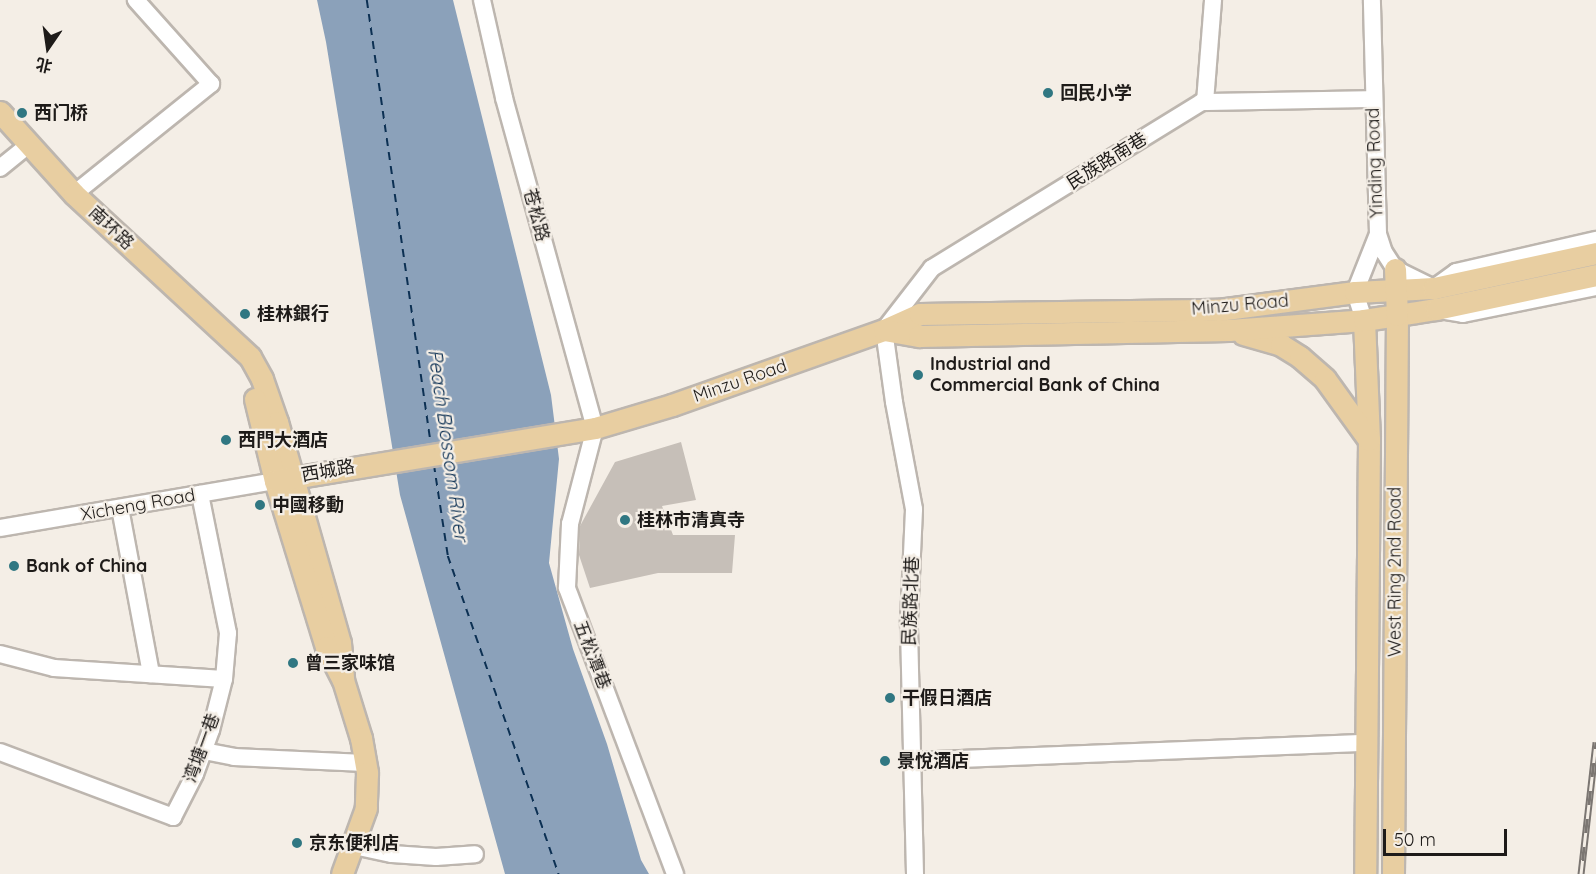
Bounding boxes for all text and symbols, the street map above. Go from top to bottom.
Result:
north arrow [18,18,78,78]
text: 北 [34,54,54,77]
place label: 回民小学 [1060,82,1132,104]
marker: 回民小学 [1041,86,1055,100]
place label: 西门桥 [34,102,88,124]
marker: 西门桥 [15,106,29,120]
street label: Yinding Road [1362,108,1388,218]
street label: 民族路南巷 [1063,128,1151,194]
street label: 苍松路 [519,186,553,244]
street label: 南环路 [84,202,138,254]
street label: Minzu Road [1190,290,1290,320]
place label: 桂林銀行 [257,303,329,325]
marker: 桂林銀行 [238,307,252,321]
water label: Peach Blossom River [424,348,474,542]
place label: Industrial and Commercial Bank of China [930,354,1160,397]
street label: Minzu Road [690,355,790,407]
marker: Industrial and Commercial Bank of China [911,368,925,382]
place label: 西門大酒店 [238,429,328,451]
marker: 西門大酒店 [219,433,233,447]
street label: 西城路 [300,456,356,486]
street label: Xicheng Road [79,484,197,526]
street label: West Ring 2nd Road [1384,487,1406,657]
place label: 中國移動 [272,494,344,516]
marker: 中國移動 [253,498,267,512]
place label: 桂林市清真寺 [637,509,745,531]
marker: 桂林市清真寺 [618,513,632,527]
place label: Bank of China [26,555,147,577]
street label: 民族路北巷 [899,556,923,646]
marker: Bank of China [7,559,21,573]
street label: 五松潭巷 [569,618,615,692]
place label: 曾三家味馆 [305,652,395,674]
marker: 曾三家味馆 [286,656,300,670]
place label: 干假日酒店 [902,687,992,709]
marker: 干假日酒店 [883,691,897,705]
street label: 湾塘一巷 [180,710,224,786]
place label: 景悅酒店 [897,750,969,772]
marker: 景悅酒店 [878,754,892,768]
scale bar [1386,817,1510,855]
text: 50 m [1394,828,1436,851]
place label: 京东便利店 [309,832,399,854]
marker: 京东便利店 [290,836,304,850]

